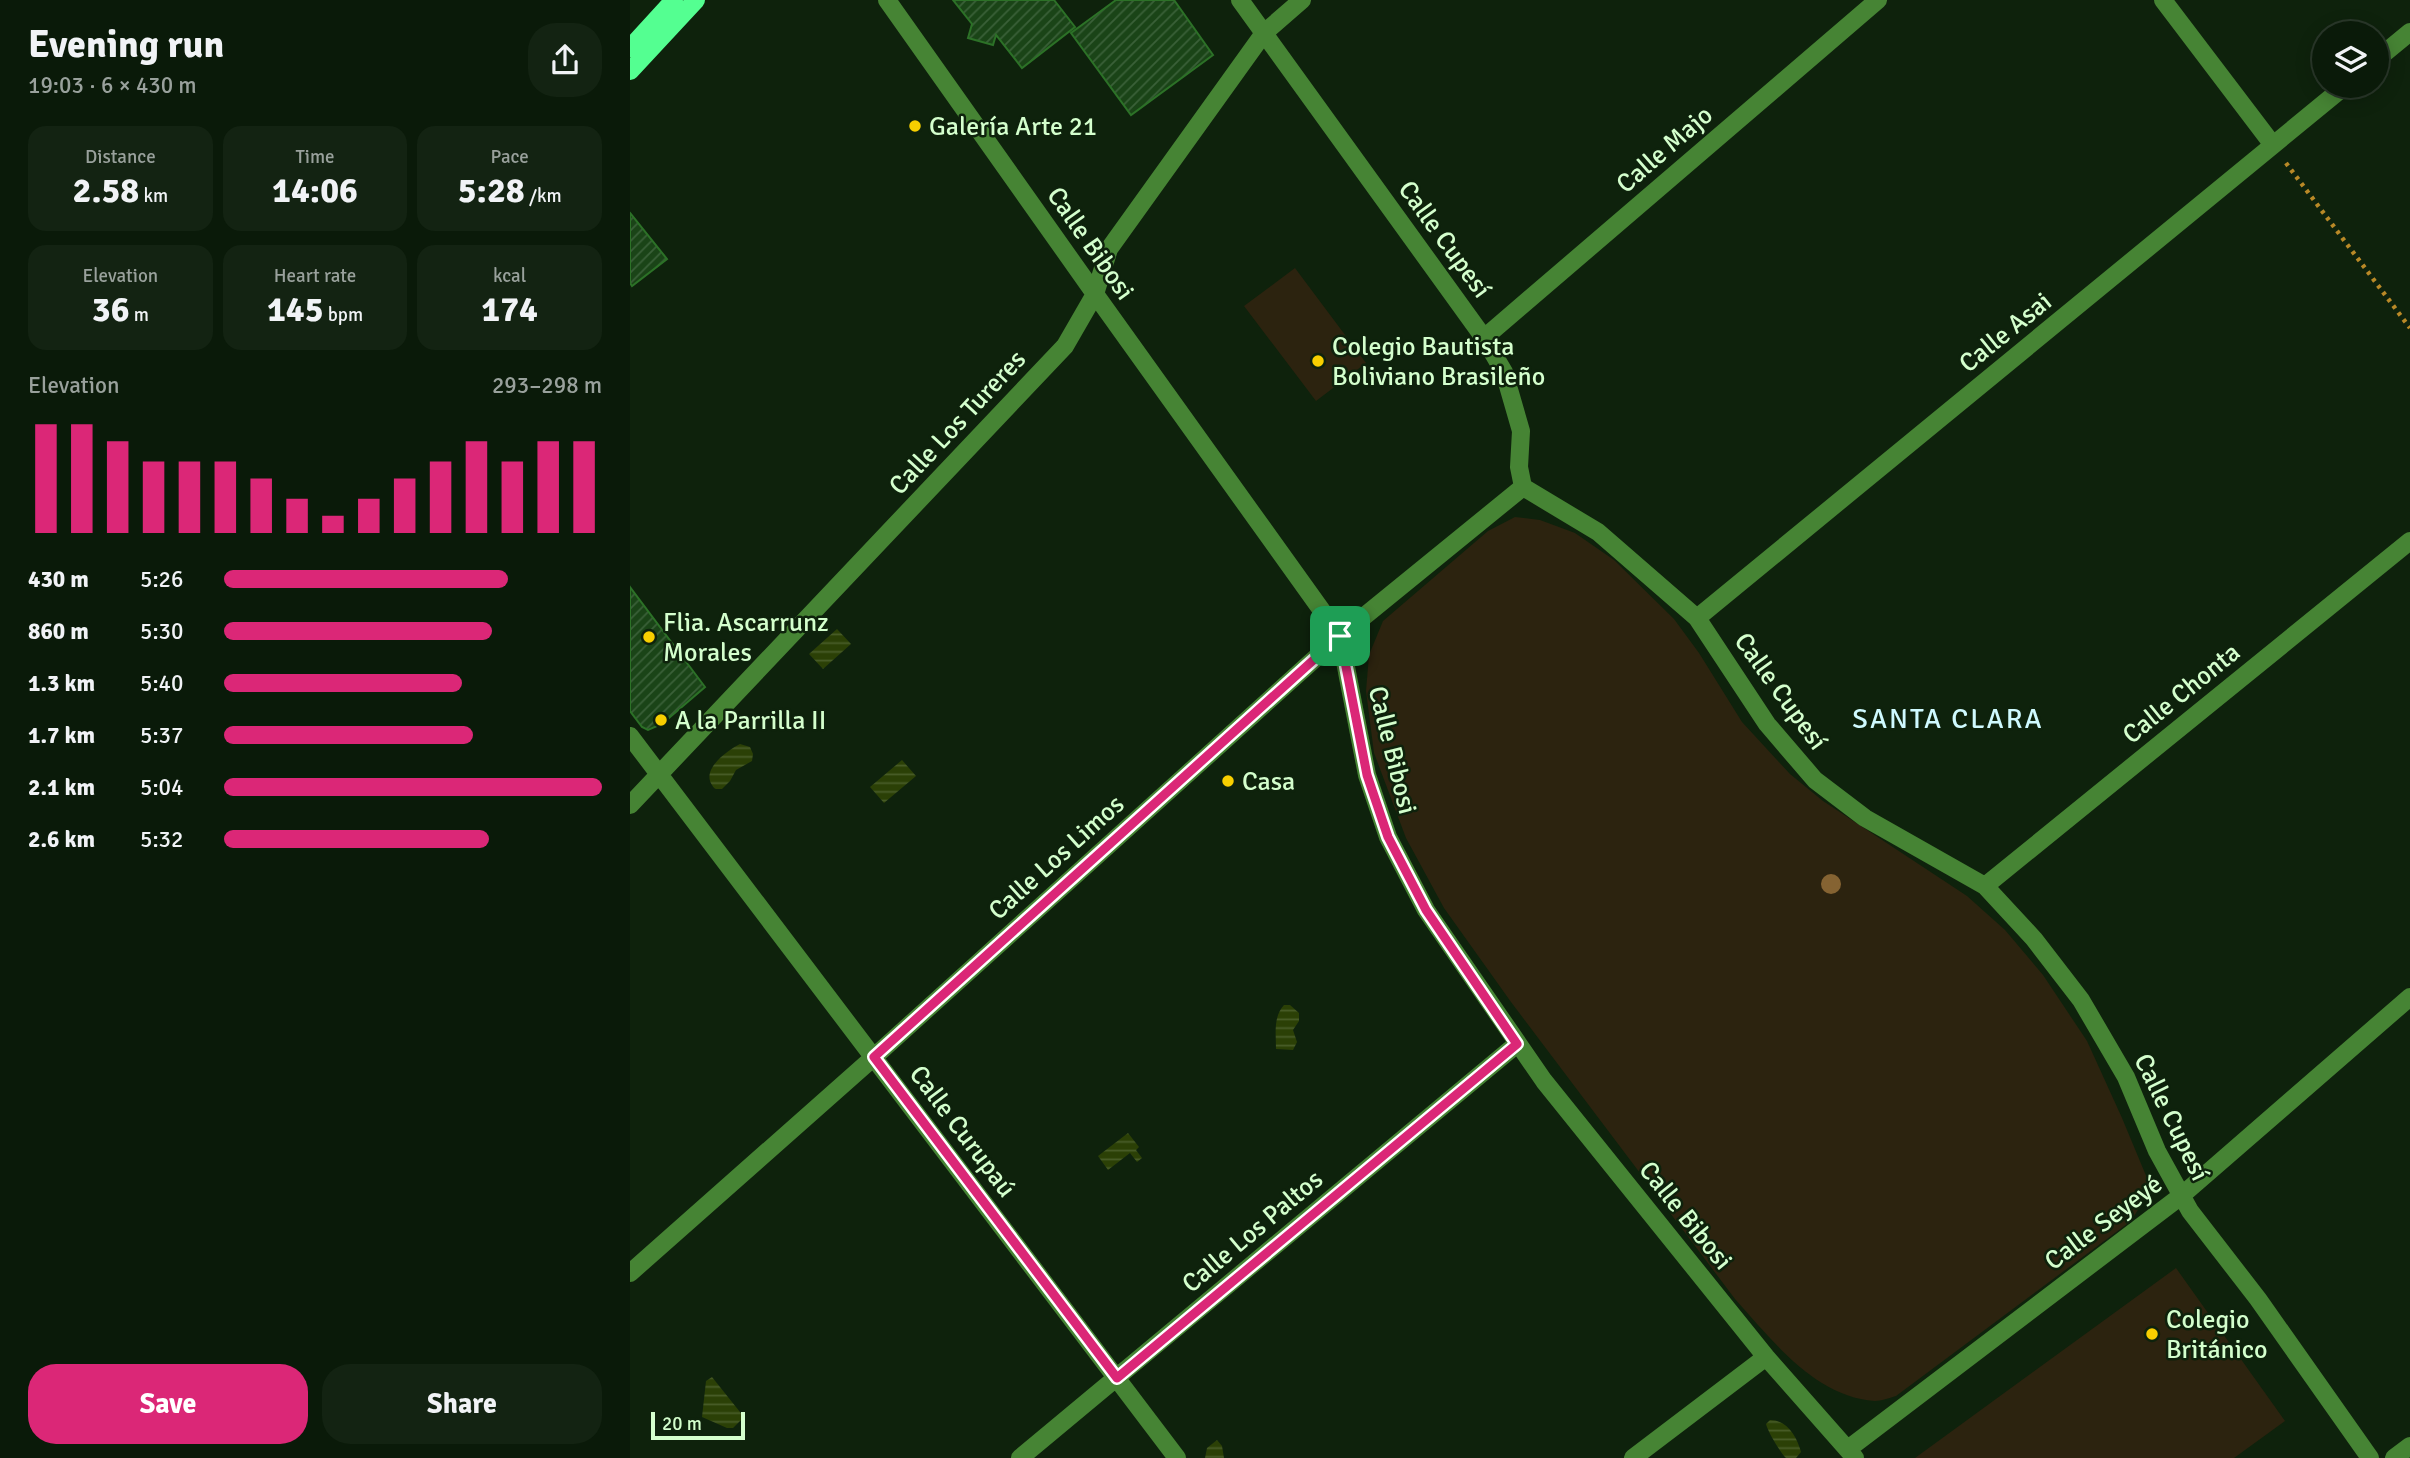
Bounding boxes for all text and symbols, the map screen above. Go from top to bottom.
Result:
text: Evening run [28,21,224,68]
map controls [2312,21,2389,98]
button: layers [2312,21,2389,98]
button: share [528,23,602,97]
text: 19:03 · 6 × 430 m [28,71,197,100]
street label: Calle Majo [1610,99,1719,200]
place label: Galería Arte 21 [929,111,1097,143]
marker: Galería Arte 21 [907,118,923,134]
text: Distance [85,145,156,169]
text: Time [295,145,335,169]
text: Pace [491,145,529,169]
text: 2.58 [73,169,139,212]
text: 14:06 [272,169,358,212]
text: 5:28 [458,169,525,212]
street label: Calle Cupesí [1391,175,1497,304]
street label: Calle Bibosi [1040,181,1141,306]
text: km [139,184,168,208]
text: /km [525,184,562,208]
text: Elevation [82,264,158,288]
text: Heart rate [274,264,356,288]
text: kcal [493,264,526,288]
street label: Calle Asai [1953,286,2058,380]
text: 36 [92,288,130,331]
text: 145 [267,288,324,331]
text: 174 [481,288,538,331]
text: m [130,303,149,327]
text: bpm [324,303,363,327]
place label: Colegio Bautista Boliviano Brasileño [1332,331,1545,393]
street label: Calle Los Tureres [883,344,1033,502]
marker: Colegio Bautista Boliviano Brasileño [1310,353,1326,369]
text: Elevation [28,371,120,400]
text: 293–298 m [492,371,602,400]
text: 430 m [28,565,89,594]
text: 5:26 [140,565,183,594]
pin [1310,606,1370,666]
place label: Flia. Ascarrunz Morales [663,607,829,669]
text: 860 m [28,617,89,646]
text: 5:30 [140,617,183,646]
icon: arrive [1321,617,1359,655]
street label: Calle Cupesí [1727,627,1833,756]
marker: Flia. Ascarrunz Morales [641,629,657,645]
street label: Calle Chonta [2116,637,2247,751]
text: 1.3 km [28,669,95,698]
text: 5:40 [140,669,183,698]
street label: Calle Bibosi [1361,683,1423,818]
district label: SANTA CLARA [1852,702,2044,736]
place label: A la Parrilla II [675,705,826,737]
marker: A la Parrilla II [653,712,669,728]
text: 1.7 km [28,721,95,750]
text: 5:37 [140,721,183,750]
place label: Casa [1242,766,1295,798]
text: 2.1 km [28,773,95,802]
text: 5:04 [140,773,183,802]
marker: Casa [1220,773,1236,789]
street label: Calle Los Limos [982,788,1131,927]
text: 2.6 km [28,825,95,854]
text: 5:32 [140,825,183,854]
street label: Calle Cupesí [2127,1049,2216,1186]
street label: Calle Curupaú [902,1059,1022,1204]
street label: Calle Bibosi [1632,1155,1739,1276]
street label: Calle Los Paltos [1176,1164,1330,1300]
street label: Calle Seyeyé [2039,1168,2169,1277]
place label: Colegio Británico [2166,1304,2267,1366]
marker: Colegio Británico [2144,1326,2160,1342]
button: Save [28,1364,308,1444]
button: Share [322,1364,602,1444]
scale bar [651,1409,746,1441]
text: 20 m [662,1412,702,1436]

